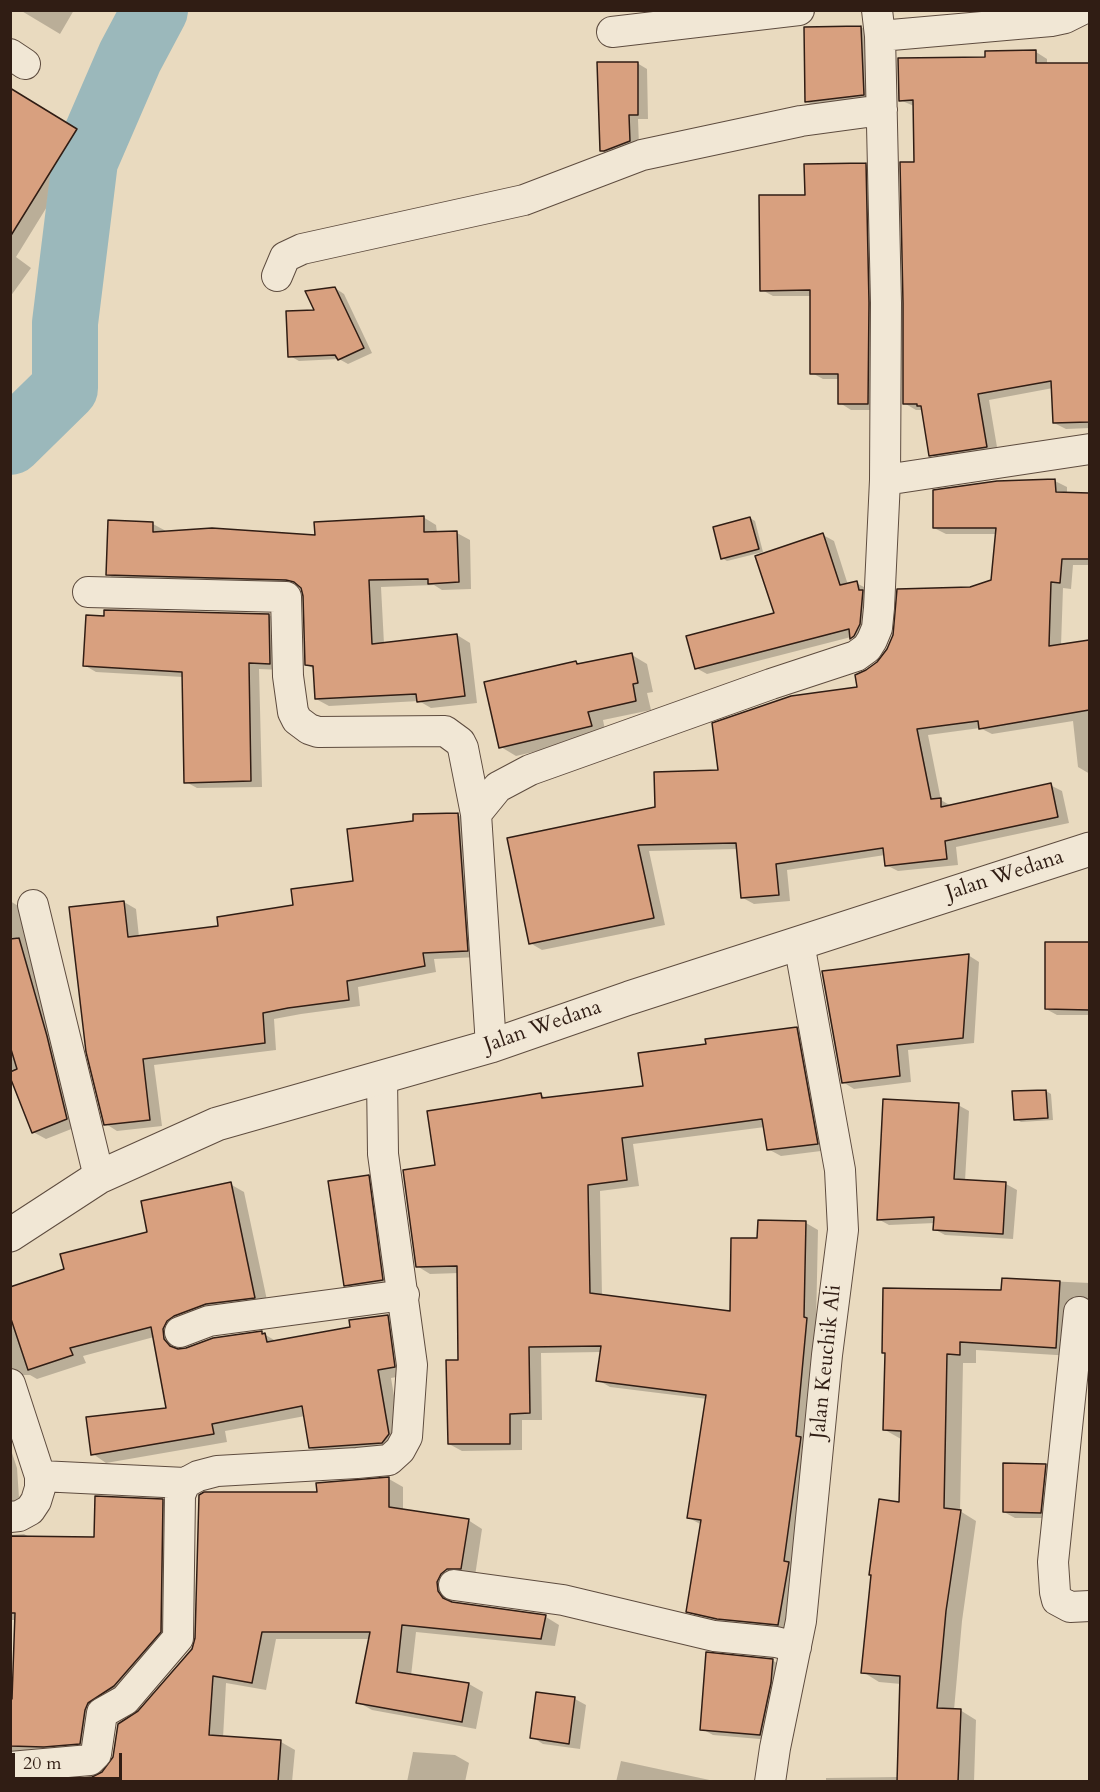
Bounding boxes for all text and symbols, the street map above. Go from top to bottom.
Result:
street label: Jalan Wedana [943,845,1067,907]
street label: Jalan Wedana [481,995,605,1059]
street label: Jalan Keuchik Ali [806,1284,848,1440]
scale bar [15,1741,124,1779]
text: 20 m [23,1751,62,1776]

